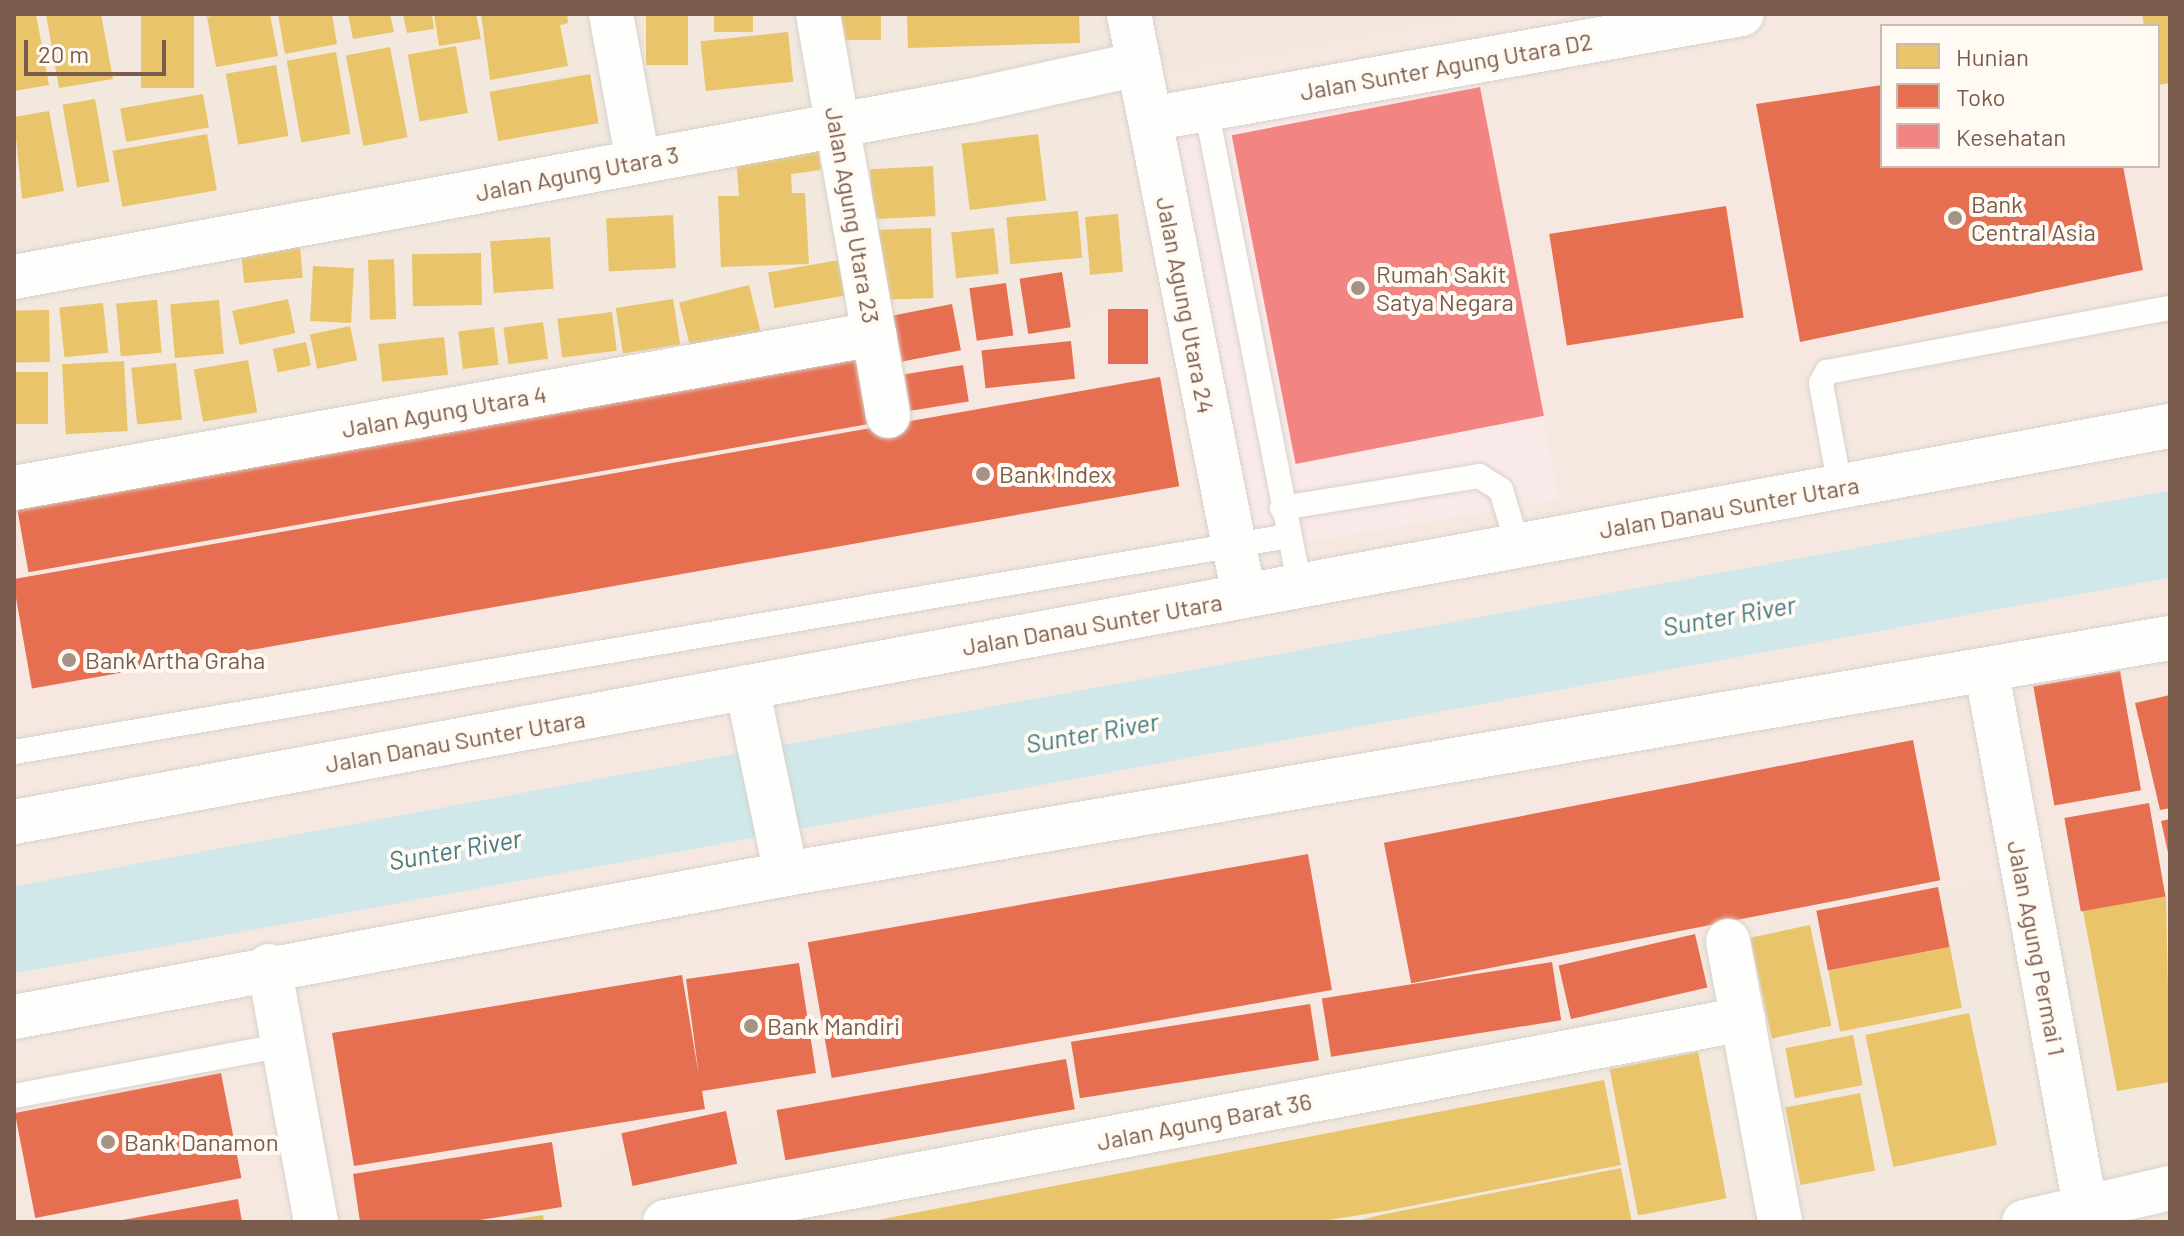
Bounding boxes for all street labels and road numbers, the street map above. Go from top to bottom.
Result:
street label: Jalan Sunter Agung Utara D2 [1298,26,1594,106]
street label: Jalan Agung Utara 23 [820,104,886,326]
street label: Jalan Agung Utara 3 [473,139,681,207]
street label: Jalan Agung Utara 24 [1151,194,1221,416]
street label: Jalan Agung Utara 4 [339,379,549,443]
street label: Jalan Danau Sunter Utara [1597,470,1861,544]
street label: Jalan Danau Sunter Utara [960,587,1224,661]
street label: Jalan Danau Sunter Utara [323,704,587,778]
street label: Jalan Agung Permai 1 [2002,838,2072,1058]
street label: Jalan Agung Barat 36 [1094,1086,1314,1156]

